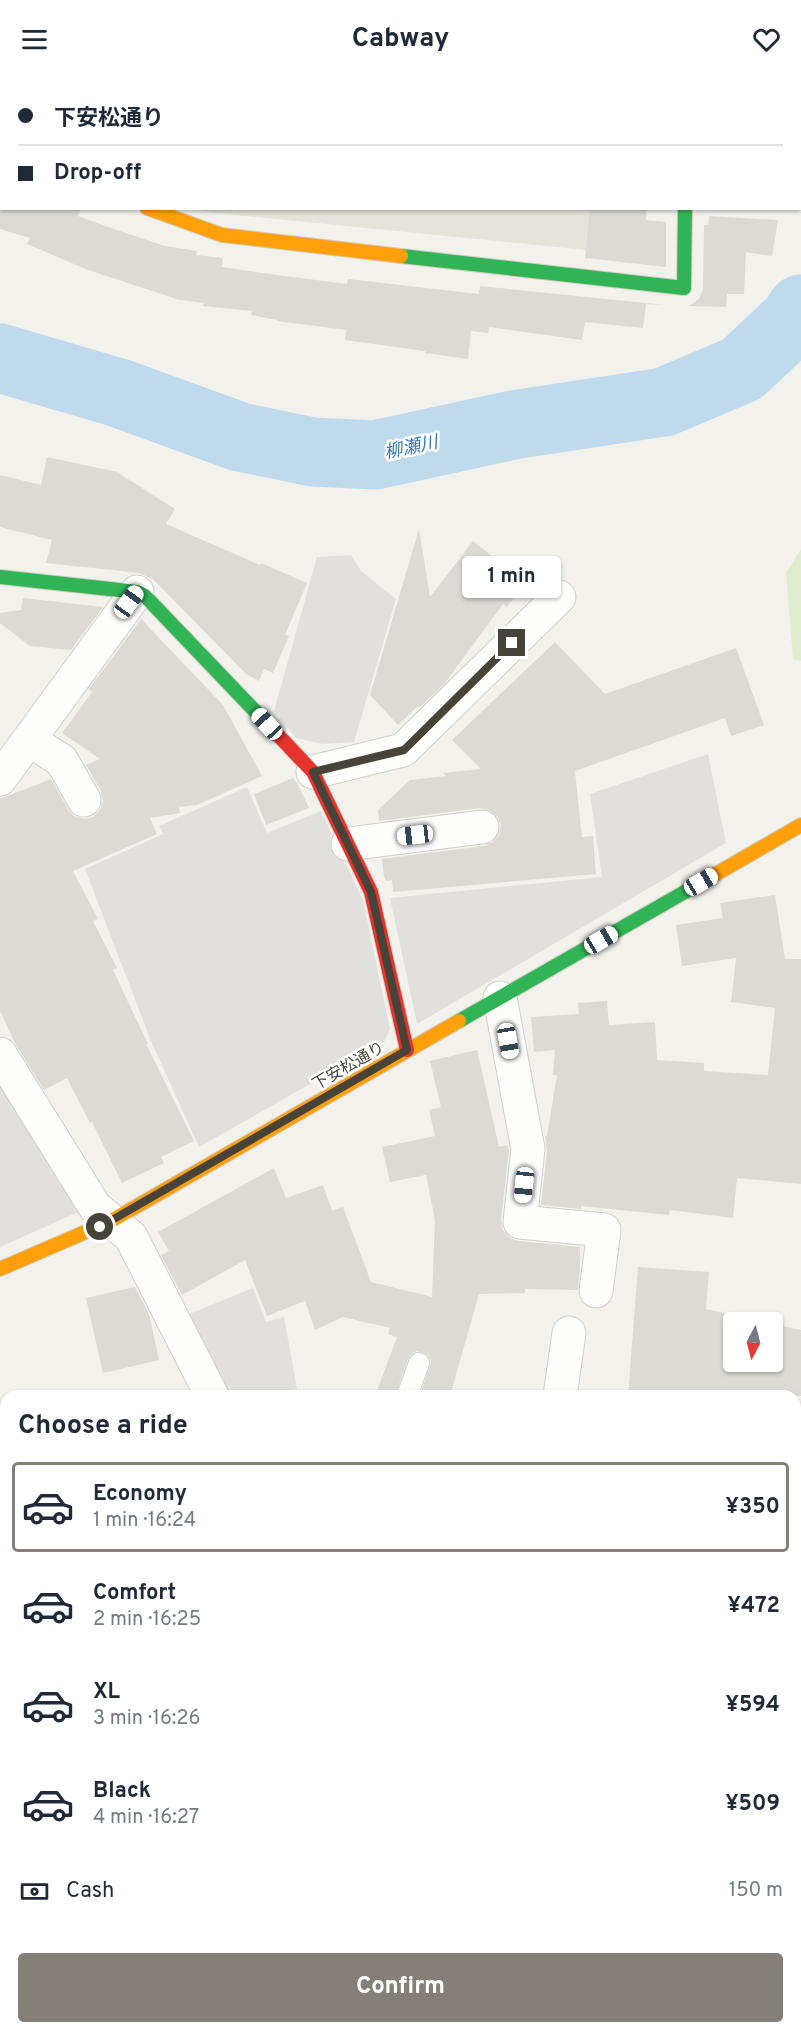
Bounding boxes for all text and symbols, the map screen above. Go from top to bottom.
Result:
text: Cabway [352,22,449,56]
icon: menu [18,23,51,56]
icon: heart [750,23,783,56]
text: 下安松通り [54,106,164,133]
text: Drop-off [54,160,141,187]
water label: 柳瀬川 [383,431,442,465]
callout: 1 min [462,556,562,598]
text: 1 min [487,564,536,590]
car [111,582,147,622]
route end [498,629,525,656]
car [248,705,286,743]
car [396,824,434,846]
car [681,865,721,899]
car [581,923,621,957]
car [496,1022,520,1060]
street label: 下安松通り [309,1038,389,1095]
car [513,1166,535,1204]
route start [86,1213,113,1240]
north arrow [723,1312,783,1372]
map controls [723,1312,783,1372]
text: Choose a ride [18,1409,188,1443]
icon: car [21,1480,75,1534]
text: Economy [93,1481,187,1508]
text: ¥350 [726,1494,780,1521]
text: 1 min · 16:24 [93,1508,196,1534]
icon: car [21,1579,75,1633]
text: Comfort [93,1580,176,1607]
text: ¥472 [728,1593,780,1620]
text: 2 min · 16:25 [93,1607,201,1633]
icon: car [21,1678,75,1732]
text: XL [93,1679,120,1706]
text: ¥594 [726,1692,780,1719]
text: 3 min · 16:26 [93,1706,201,1732]
icon: car [21,1777,75,1831]
text: Black [93,1778,151,1805]
text: ¥509 [725,1791,780,1818]
text: 4 min · 16:27 [93,1805,199,1831]
icon: cash [18,1875,51,1908]
text: Cash [66,1878,115,1905]
text: 150 m [729,1878,783,1904]
button: Confirm [18,1953,783,2022]

